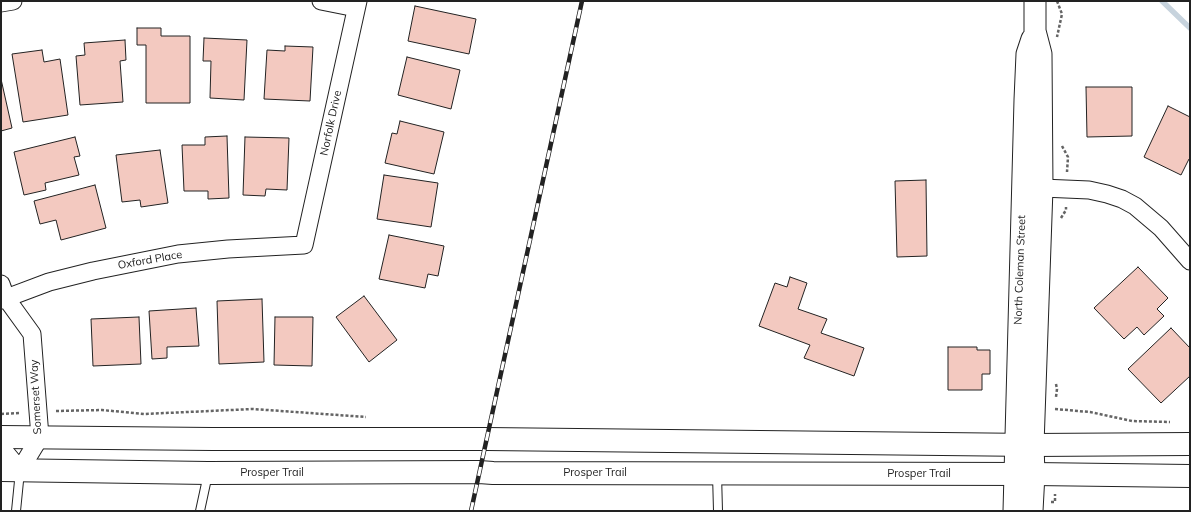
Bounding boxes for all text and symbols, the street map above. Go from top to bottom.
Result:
street label: Norfolk Drive [318,89,344,157]
street label: North Coleman Street [1011,215,1029,325]
street label: Oxford Place [117,248,183,272]
street label: Somerset Way [27,359,45,435]
street label: Prosper Trail [240,466,304,480]
street label: Prosper Trail [563,466,627,480]
street label: Prosper Trail [887,467,951,481]

